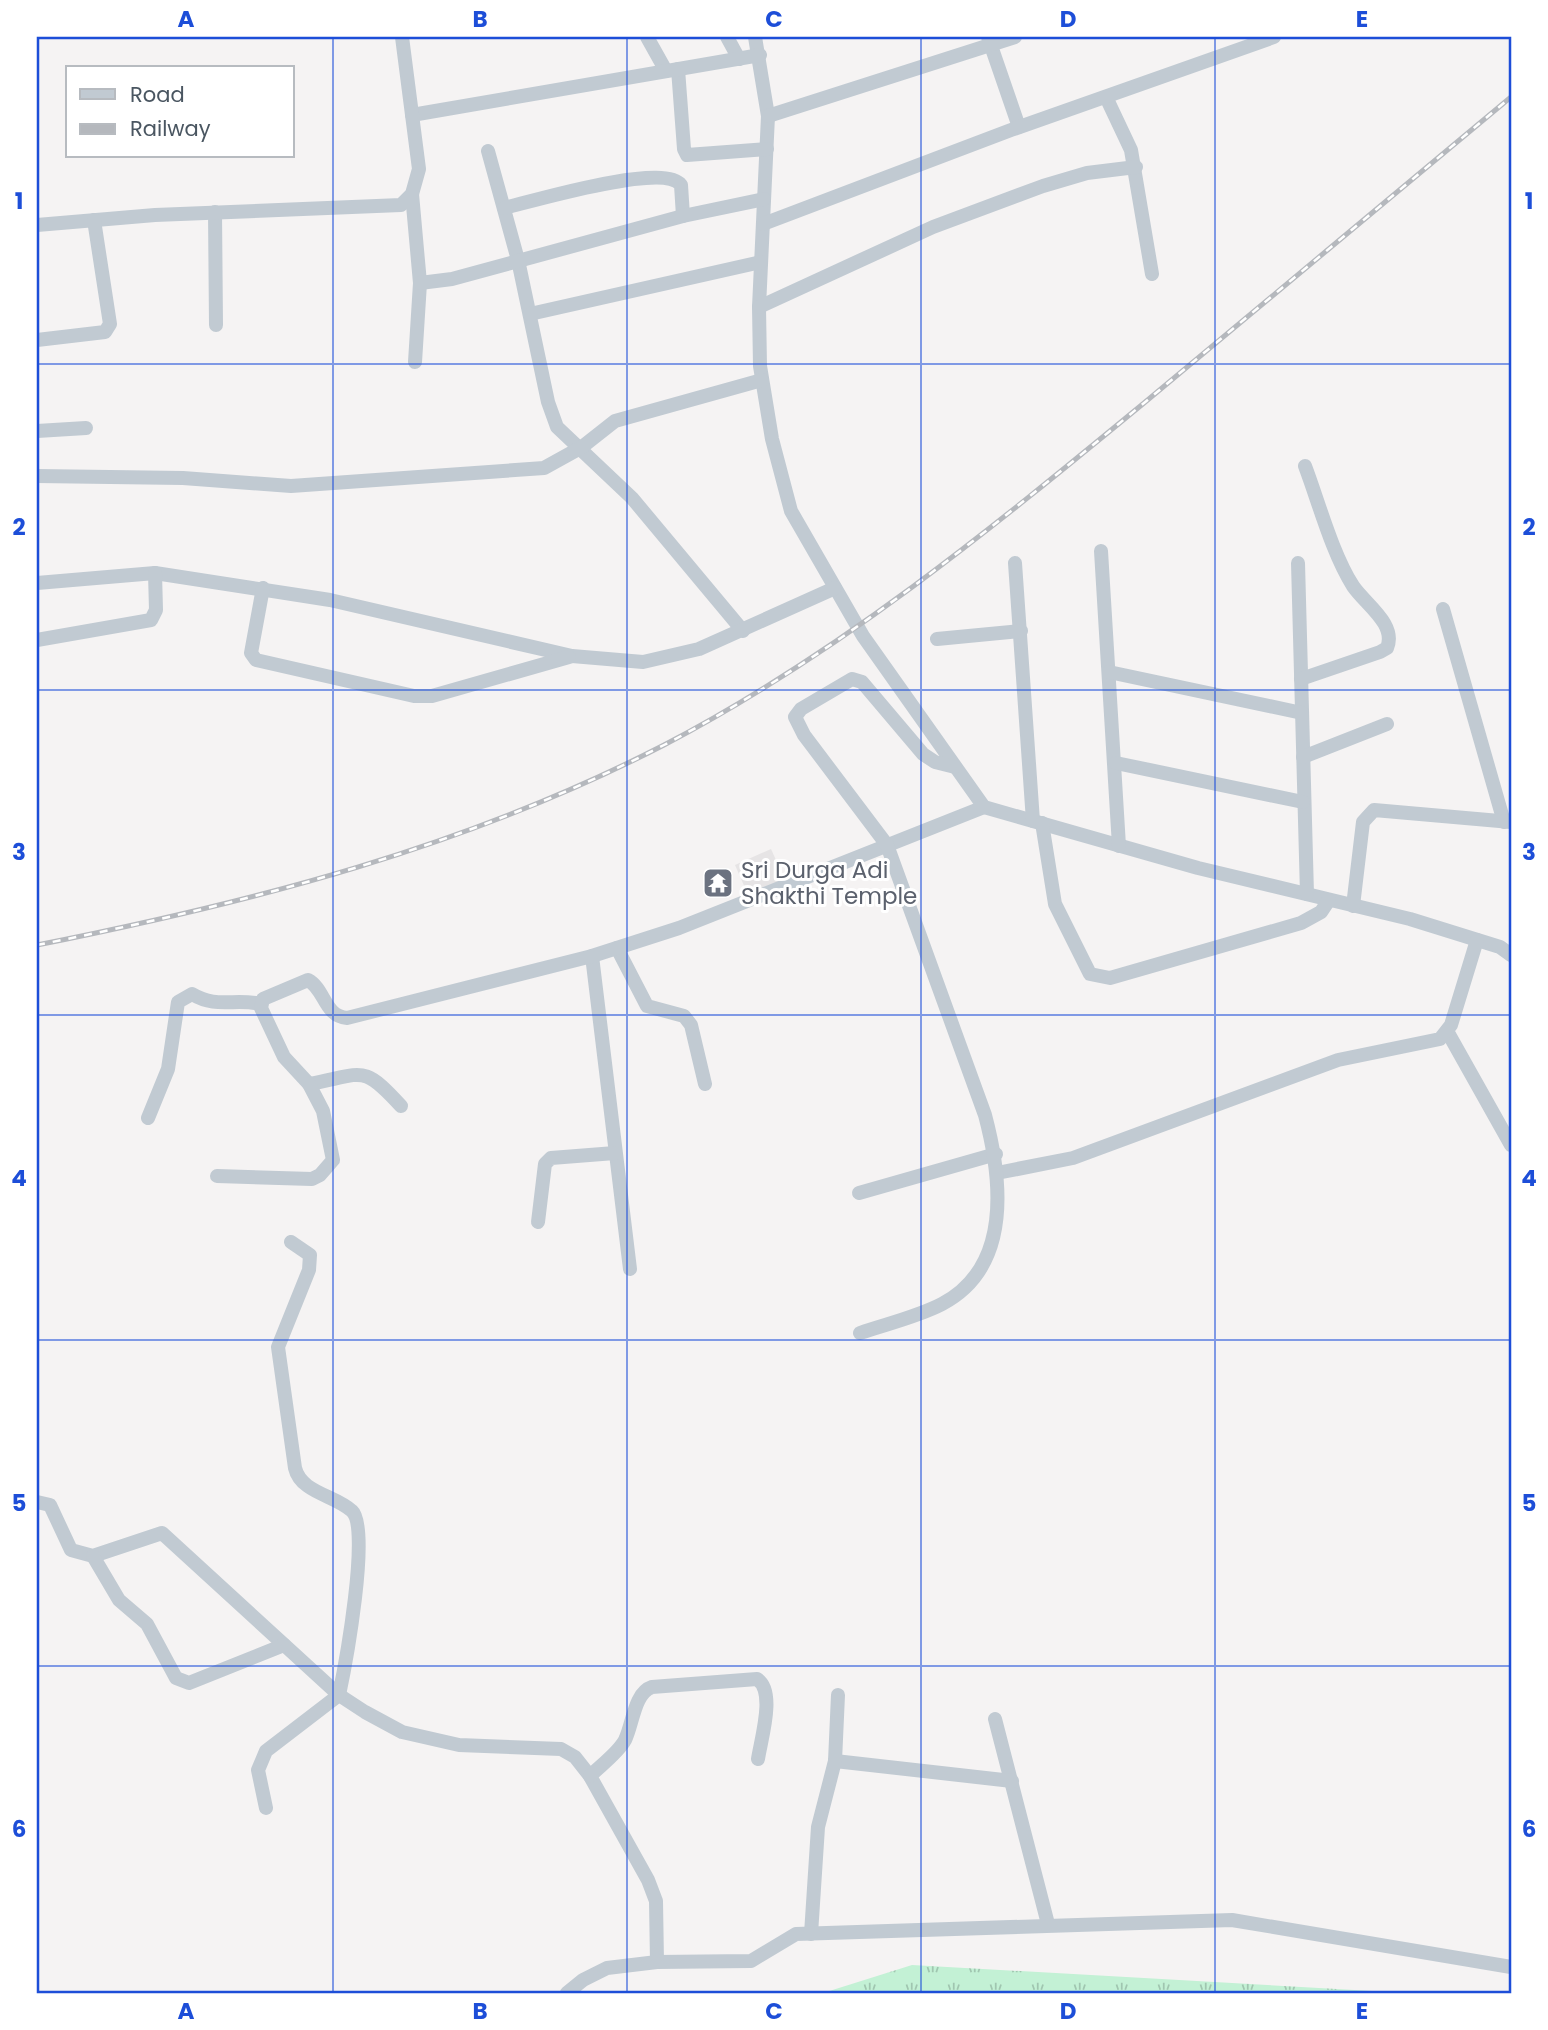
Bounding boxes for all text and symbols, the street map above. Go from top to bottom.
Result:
text: A [178,3,195,35]
text: B [472,3,488,35]
text: C [765,3,783,35]
text: D [1060,3,1076,35]
text: E [1356,3,1368,35]
legend [66,66,294,158]
text: Road [130,80,185,109]
text: Railway [130,114,211,143]
text: 1 [15,185,23,217]
text: 1 [1525,185,1533,217]
text: 2 [12,511,26,543]
text: 2 [1522,511,1536,543]
text: 3 [12,836,26,868]
text: 3 [1522,836,1536,868]
place label: Sri Durga Adi Shakthi Temple [741,854,917,912]
temple icon: Sri Durga Adi Shakthi Temple [701,866,735,900]
text: 4 [11,1162,27,1194]
text: 4 [1521,1162,1537,1194]
text: 5 [12,1487,26,1519]
text: 5 [1522,1487,1536,1519]
text: 6 [12,1813,26,1845]
text: 6 [1522,1813,1536,1845]
text: A [178,1995,195,2027]
text: B [472,1995,488,2027]
text: C [765,1995,783,2027]
text: D [1060,1995,1076,2027]
text: E [1356,1995,1368,2027]

